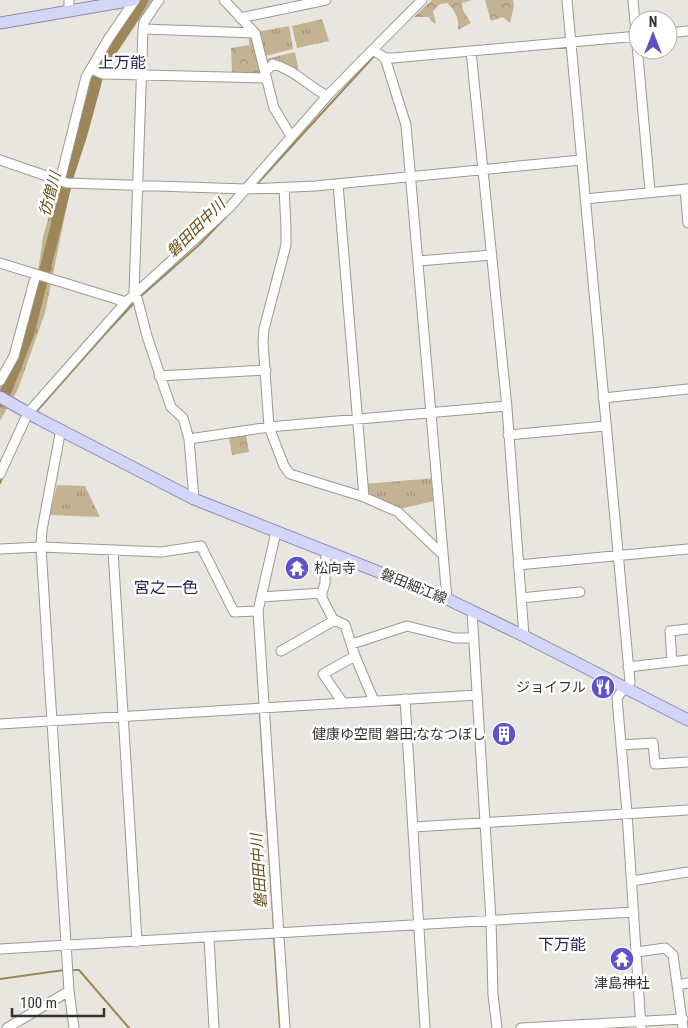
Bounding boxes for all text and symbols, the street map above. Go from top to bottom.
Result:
north arrow [628,10,678,60]
text: N [649,14,657,30]
district label: 上万能 [98,53,146,72]
water label: 彷僧川 [35,168,65,218]
water label: 磐田田中川 [163,194,230,261]
temple icon: 松向寺 [284,555,310,581]
place label: 松向寺 [314,560,356,576]
street label: 磐田細江線 [379,565,449,607]
district label: 宮之一色 [134,578,198,597]
restaurant icon: ジョイフル [590,674,616,700]
place label: ジョイフル [516,679,586,695]
building icon: 健康ゆ空間 磐田;ななつぼし [491,721,517,747]
place label: 健康ゆ空間 磐田;ななつぼし [312,726,486,742]
water label: 磐田田中川 [247,831,271,909]
district label: 下万能 [538,935,586,954]
temple icon: 津島神社 [609,946,635,972]
place label: 津島神社 [594,975,650,991]
scale bar [12,986,105,1018]
text: 100 m [20,994,57,1012]

